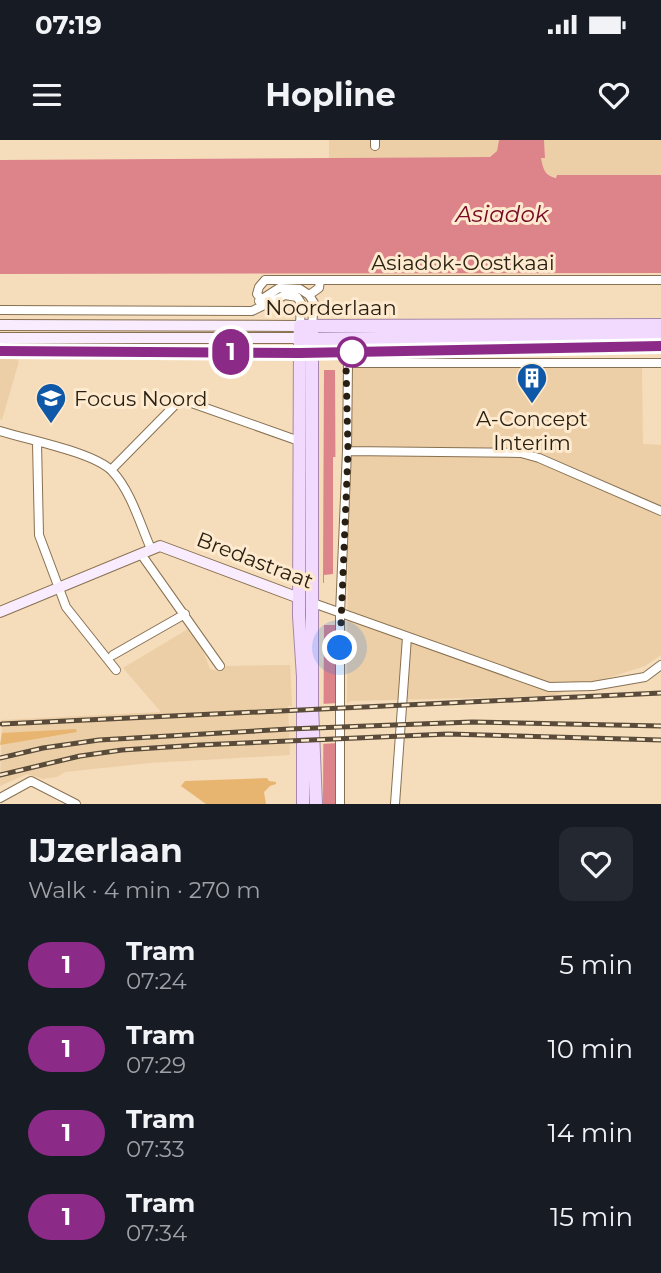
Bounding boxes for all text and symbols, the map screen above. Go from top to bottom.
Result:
text: 07:19 [35,9,102,41]
text: Hopline [265,75,396,114]
icon: menu [28,76,66,114]
icon: heart [595,76,633,114]
water label: Asiadok [453,200,550,228]
street label: Asiadok-Oostkaai [371,250,555,275]
street label: Noorderlaan [265,295,397,320]
line badge: 1 [208,329,254,375]
text: 1 [226,337,236,366]
unlabelled marker [337,337,367,367]
building icon: A-Concept Interim [515,361,549,405]
school or university icon: Focus Noord [34,381,68,425]
place label: Focus Noord [74,386,208,411]
place label: A-Concept Interim [476,406,588,455]
street label: Bredastraat [193,526,317,594]
your location [322,630,357,665]
button: heart [559,827,633,901]
text: IJzerlaan [28,830,183,870]
text: Walk · 4 min · 270 m [28,876,261,904]
text: Tram [126,935,195,967]
text: 5 min [559,949,633,981]
text: 1 [62,950,71,979]
text: 07:24 [126,967,187,995]
text: Tram [126,1019,195,1051]
text: 10 min [547,1033,633,1065]
text: 1 [62,1034,71,1063]
text: 07:29 [126,1051,186,1079]
text: Tram [126,1103,195,1135]
text: 14 min [547,1117,633,1149]
text: 1 [62,1118,71,1147]
text: 07:33 [126,1135,185,1163]
text: Tram [126,1187,195,1219]
text: 15 min [550,1201,633,1233]
text: 1 [62,1202,71,1231]
text: 07:34 [126,1219,187,1247]

